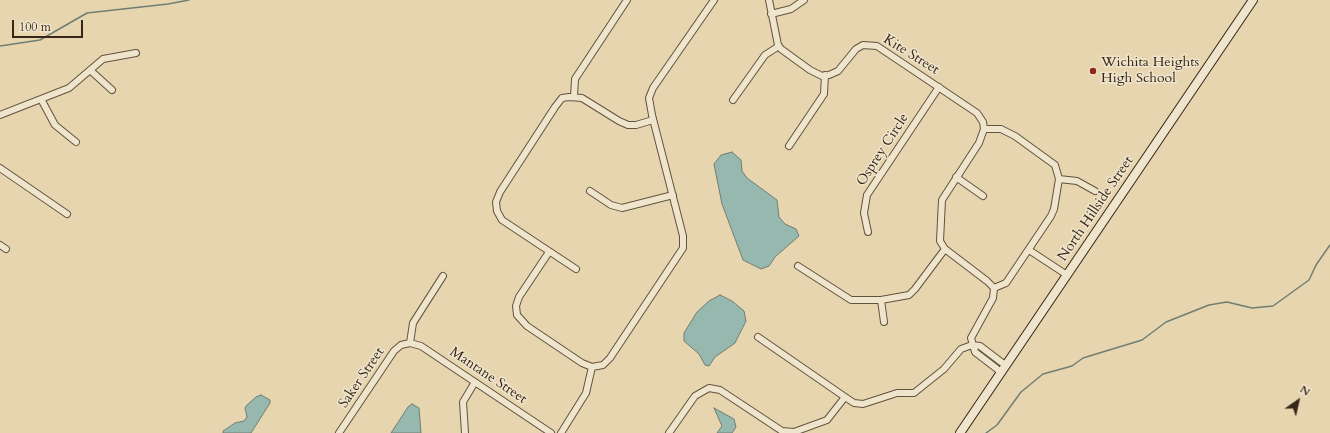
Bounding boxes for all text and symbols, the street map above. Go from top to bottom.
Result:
scale bar [14,12,85,38]
text: 100 m [19,19,51,35]
street label: Kite Street [880,31,942,79]
place label: Wichita Heights High School [1101,55,1199,88]
marker: Wichita Heights High School [1088,66,1098,76]
street label: Osprey Circle [853,111,913,189]
street label: North Hillside Street [1055,153,1137,265]
street label: Mantane Street [446,344,530,408]
street label: Saker Street [336,345,388,411]
north arrow [1278,381,1318,421]
text: N [1297,382,1313,400]

